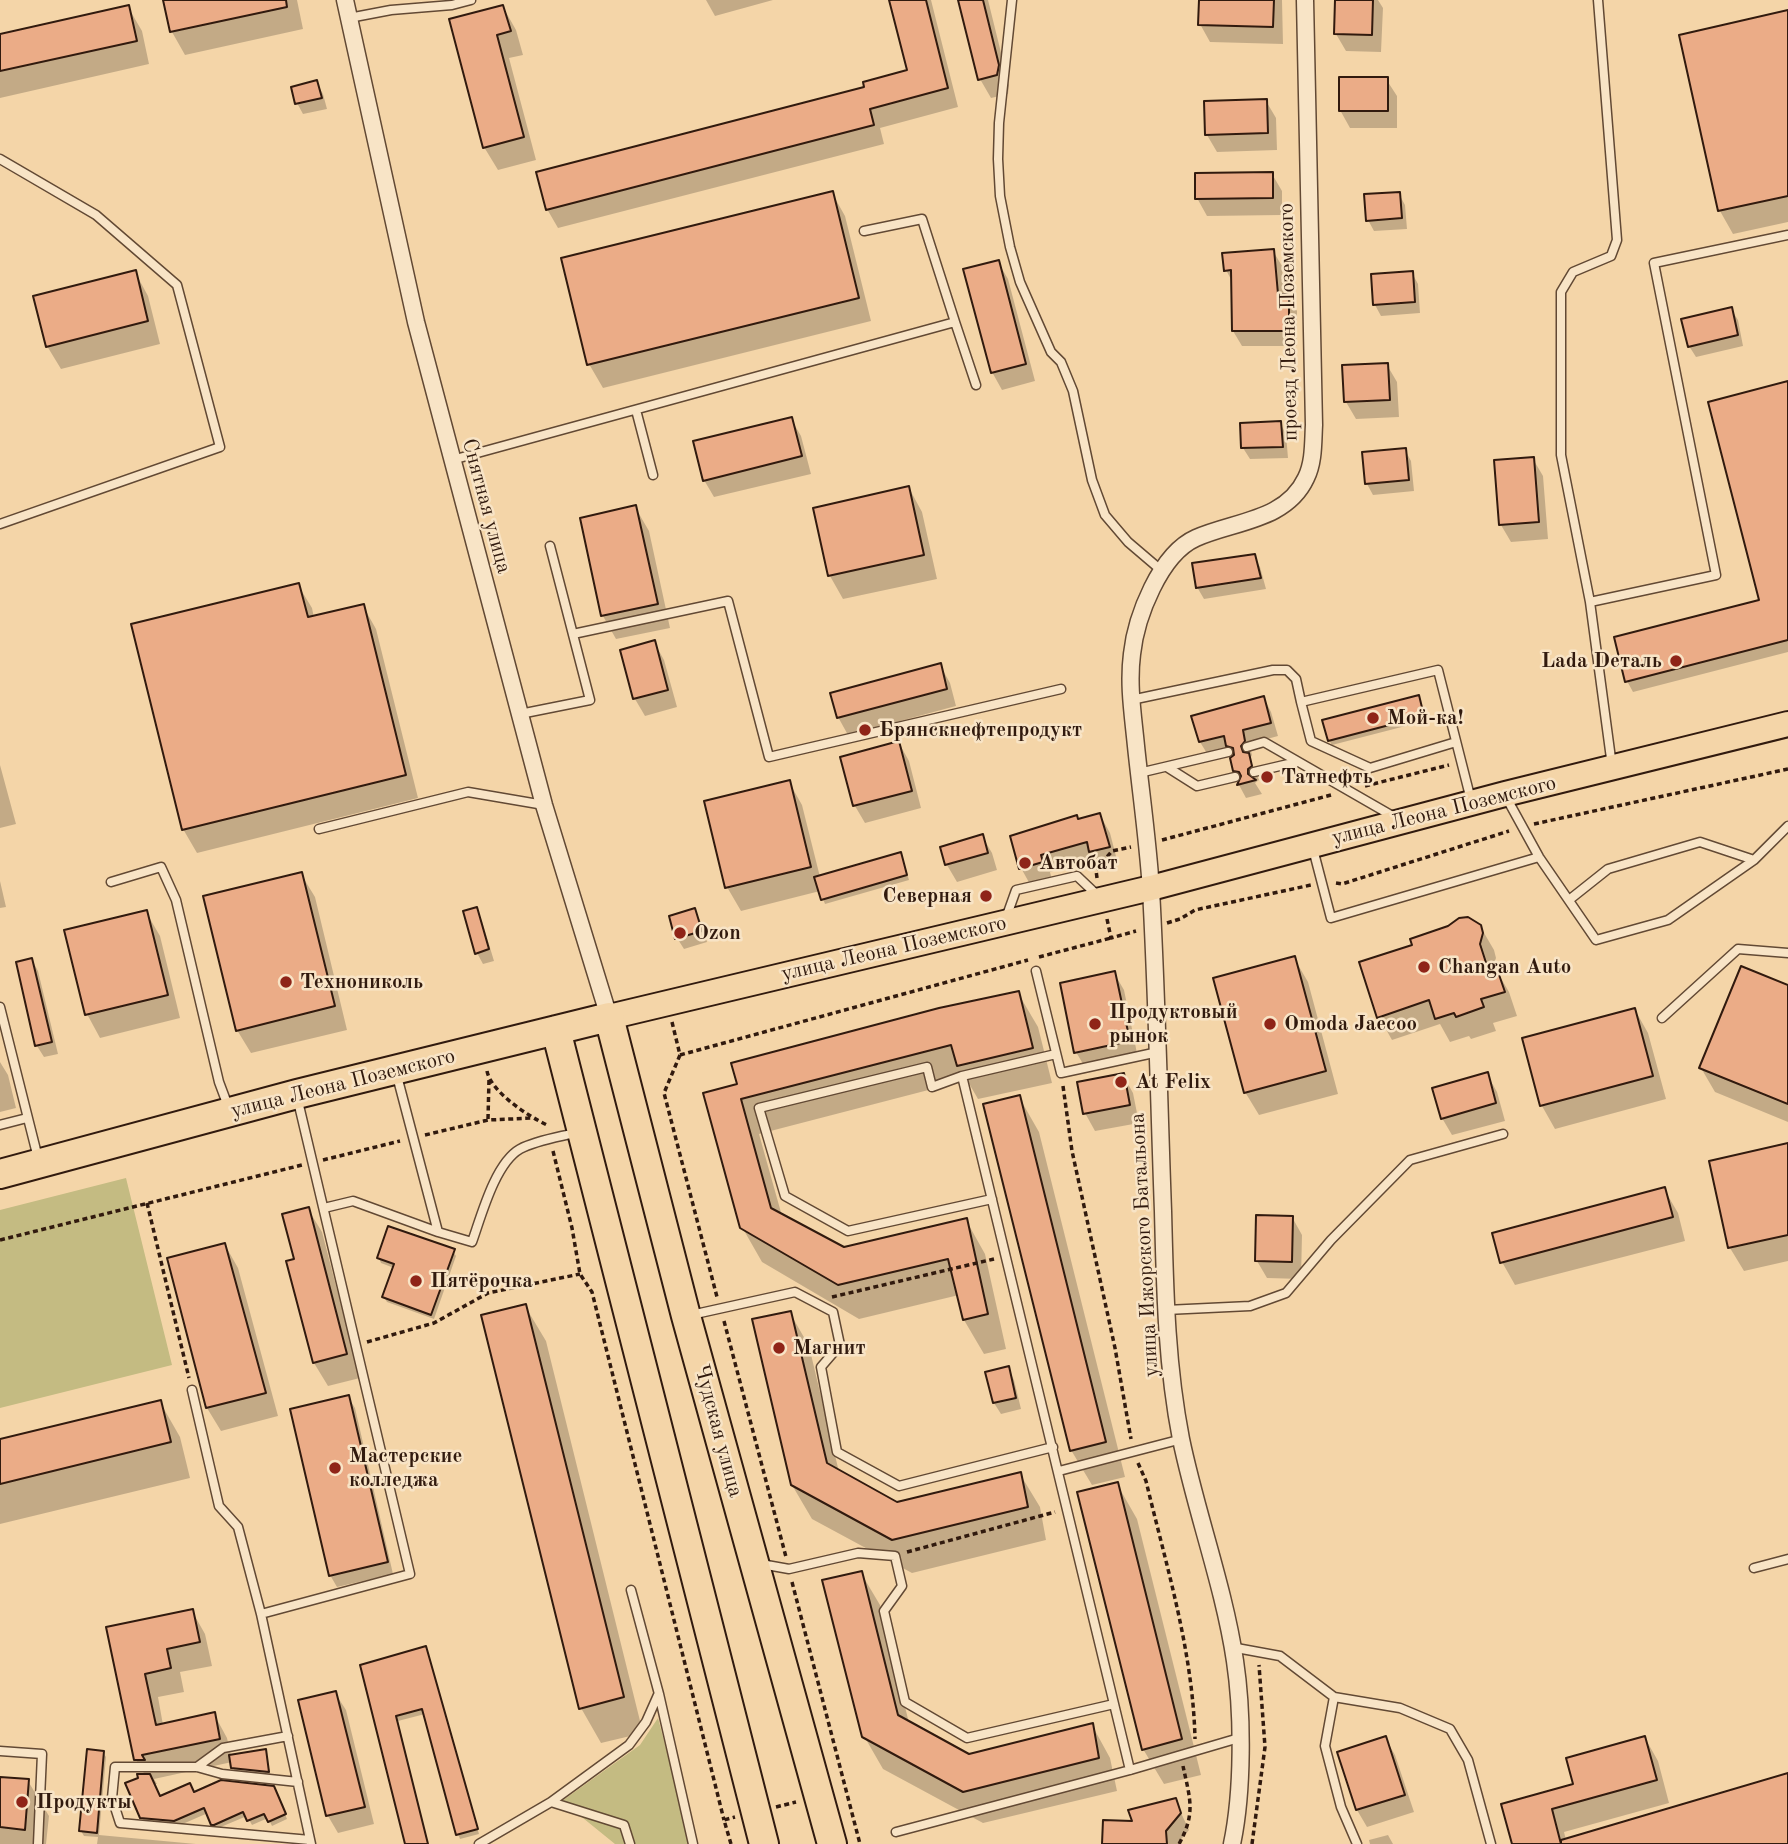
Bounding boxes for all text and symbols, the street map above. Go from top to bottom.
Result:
street label: проезд Леона Поземского [1274,203,1304,441]
street label: Снятная улица [456,436,516,576]
place label: Lada Dеталь [1541,648,1662,674]
marker: Lada Dеталь [1668,653,1684,669]
place label: Мой-ка! [1387,705,1464,731]
marker: Мой-ка! [1365,710,1381,726]
place label: Брянскнефтепродукт [879,717,1082,743]
marker: Брянскнефтепродукт [857,722,873,738]
place label: Татнефть [1281,764,1373,790]
marker: Татнефть [1259,769,1275,785]
street label: улица Леона Поземского [1329,771,1559,851]
place label: Автобат [1039,850,1118,876]
marker: Автобат [1017,855,1033,871]
place label: Северная [883,883,972,909]
marker: Северная [978,888,994,904]
street label: улица Леона Поземского [779,911,1009,987]
place label: Ozon [694,920,741,946]
marker: Ozon [672,925,688,941]
place label: Changan Auto [1438,954,1571,980]
marker: Changan Auto [1416,959,1432,975]
place label: Технониколь [300,969,423,995]
marker: Технониколь [278,974,294,990]
place label: Продуктовый рынок [1109,999,1238,1049]
place label: Omoda Jaecoo [1284,1011,1417,1037]
marker: Продуктовый рынок [1087,1016,1103,1032]
marker: Omoda Jaecoo [1262,1016,1278,1032]
street label: улица Леона Поземского [228,1044,458,1124]
place label: At Felix [1135,1069,1211,1095]
marker: At Felix [1113,1074,1129,1090]
street label: улица Ижорского Батальона [1125,1112,1165,1378]
place label: Пятёрочка [430,1268,533,1294]
marker: Пятёрочка [408,1273,424,1289]
place label: Магнит [793,1335,866,1361]
marker: Магнит [771,1340,787,1356]
street label: Чудская улица [688,1362,748,1500]
place label: Мастерские колледжа [349,1443,462,1493]
marker: Мастерские колледжа [327,1460,343,1476]
place label: Продукты [36,1789,132,1815]
marker: Продукты [14,1794,30,1810]

